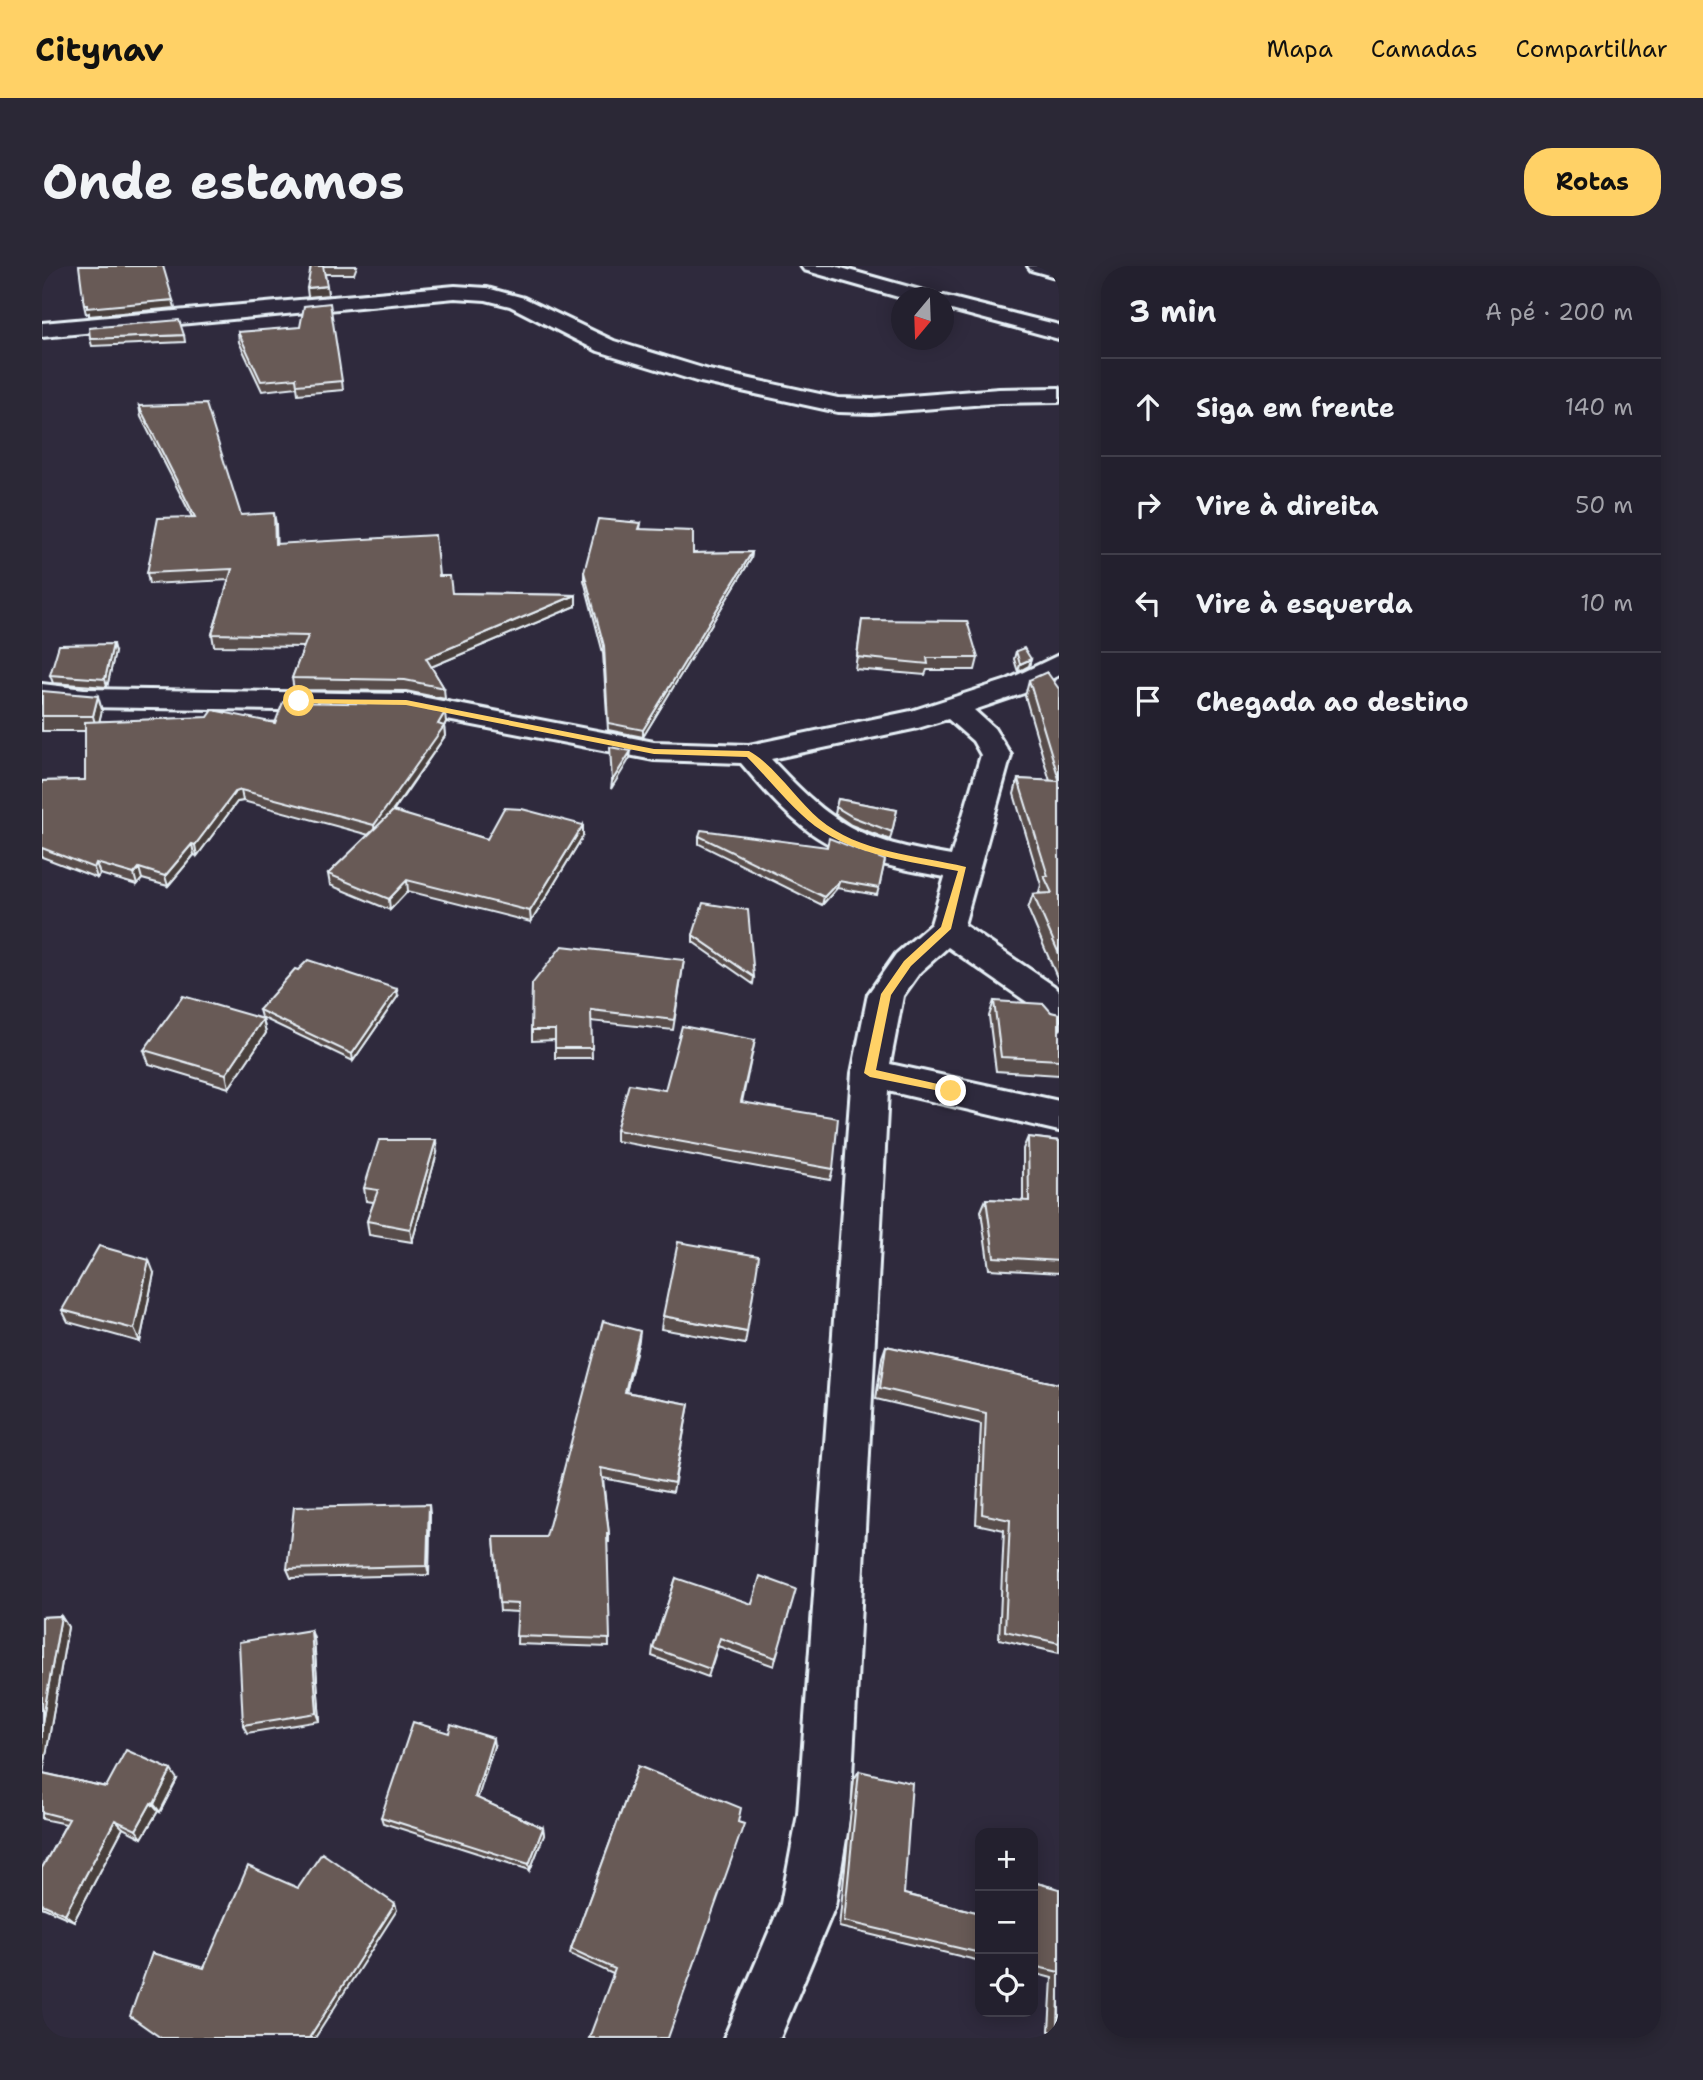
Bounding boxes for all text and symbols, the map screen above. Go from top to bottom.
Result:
text: Citynav [35,27,164,72]
text: Mapa [1266,33,1333,65]
text: Camadas [1371,33,1478,65]
text: Compartilhar [1516,33,1668,65]
button: Rotas [1524,148,1661,216]
text: Onde estamos [42,149,405,215]
north arrow [891,287,954,350]
text: 3 min [1129,291,1216,332]
text: A pé · 200 m [1485,297,1633,327]
icon: ahead [1129,388,1167,426]
text: Siga em frente [1196,390,1395,425]
text: 140 m [1565,392,1633,422]
icon: right [1129,486,1167,524]
text: Vire à direita [1196,488,1378,523]
text: 50 m [1575,490,1633,520]
icon: left [1129,584,1167,622]
text: Vire à esquerda [1196,586,1413,621]
text: 10 m [1580,588,1633,618]
icon: arrive [1129,682,1167,720]
text: Chegada ao destino [1196,684,1469,719]
route start [283,685,314,716]
route end [935,1075,966,1106]
map controls [975,1828,1038,2017]
button: + [975,1828,1038,1891]
button: − [975,1891,1038,1954]
button: locate [975,1954,1038,2017]

